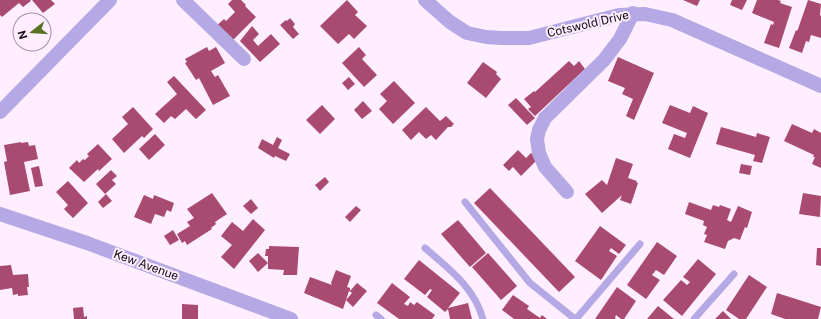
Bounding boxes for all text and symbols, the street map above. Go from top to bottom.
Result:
street label: Cotswold Drive [546,8,630,40]
north arrow [12,12,52,52]
text: N [15,29,29,41]
street label: Kew Avenue [112,247,181,283]

